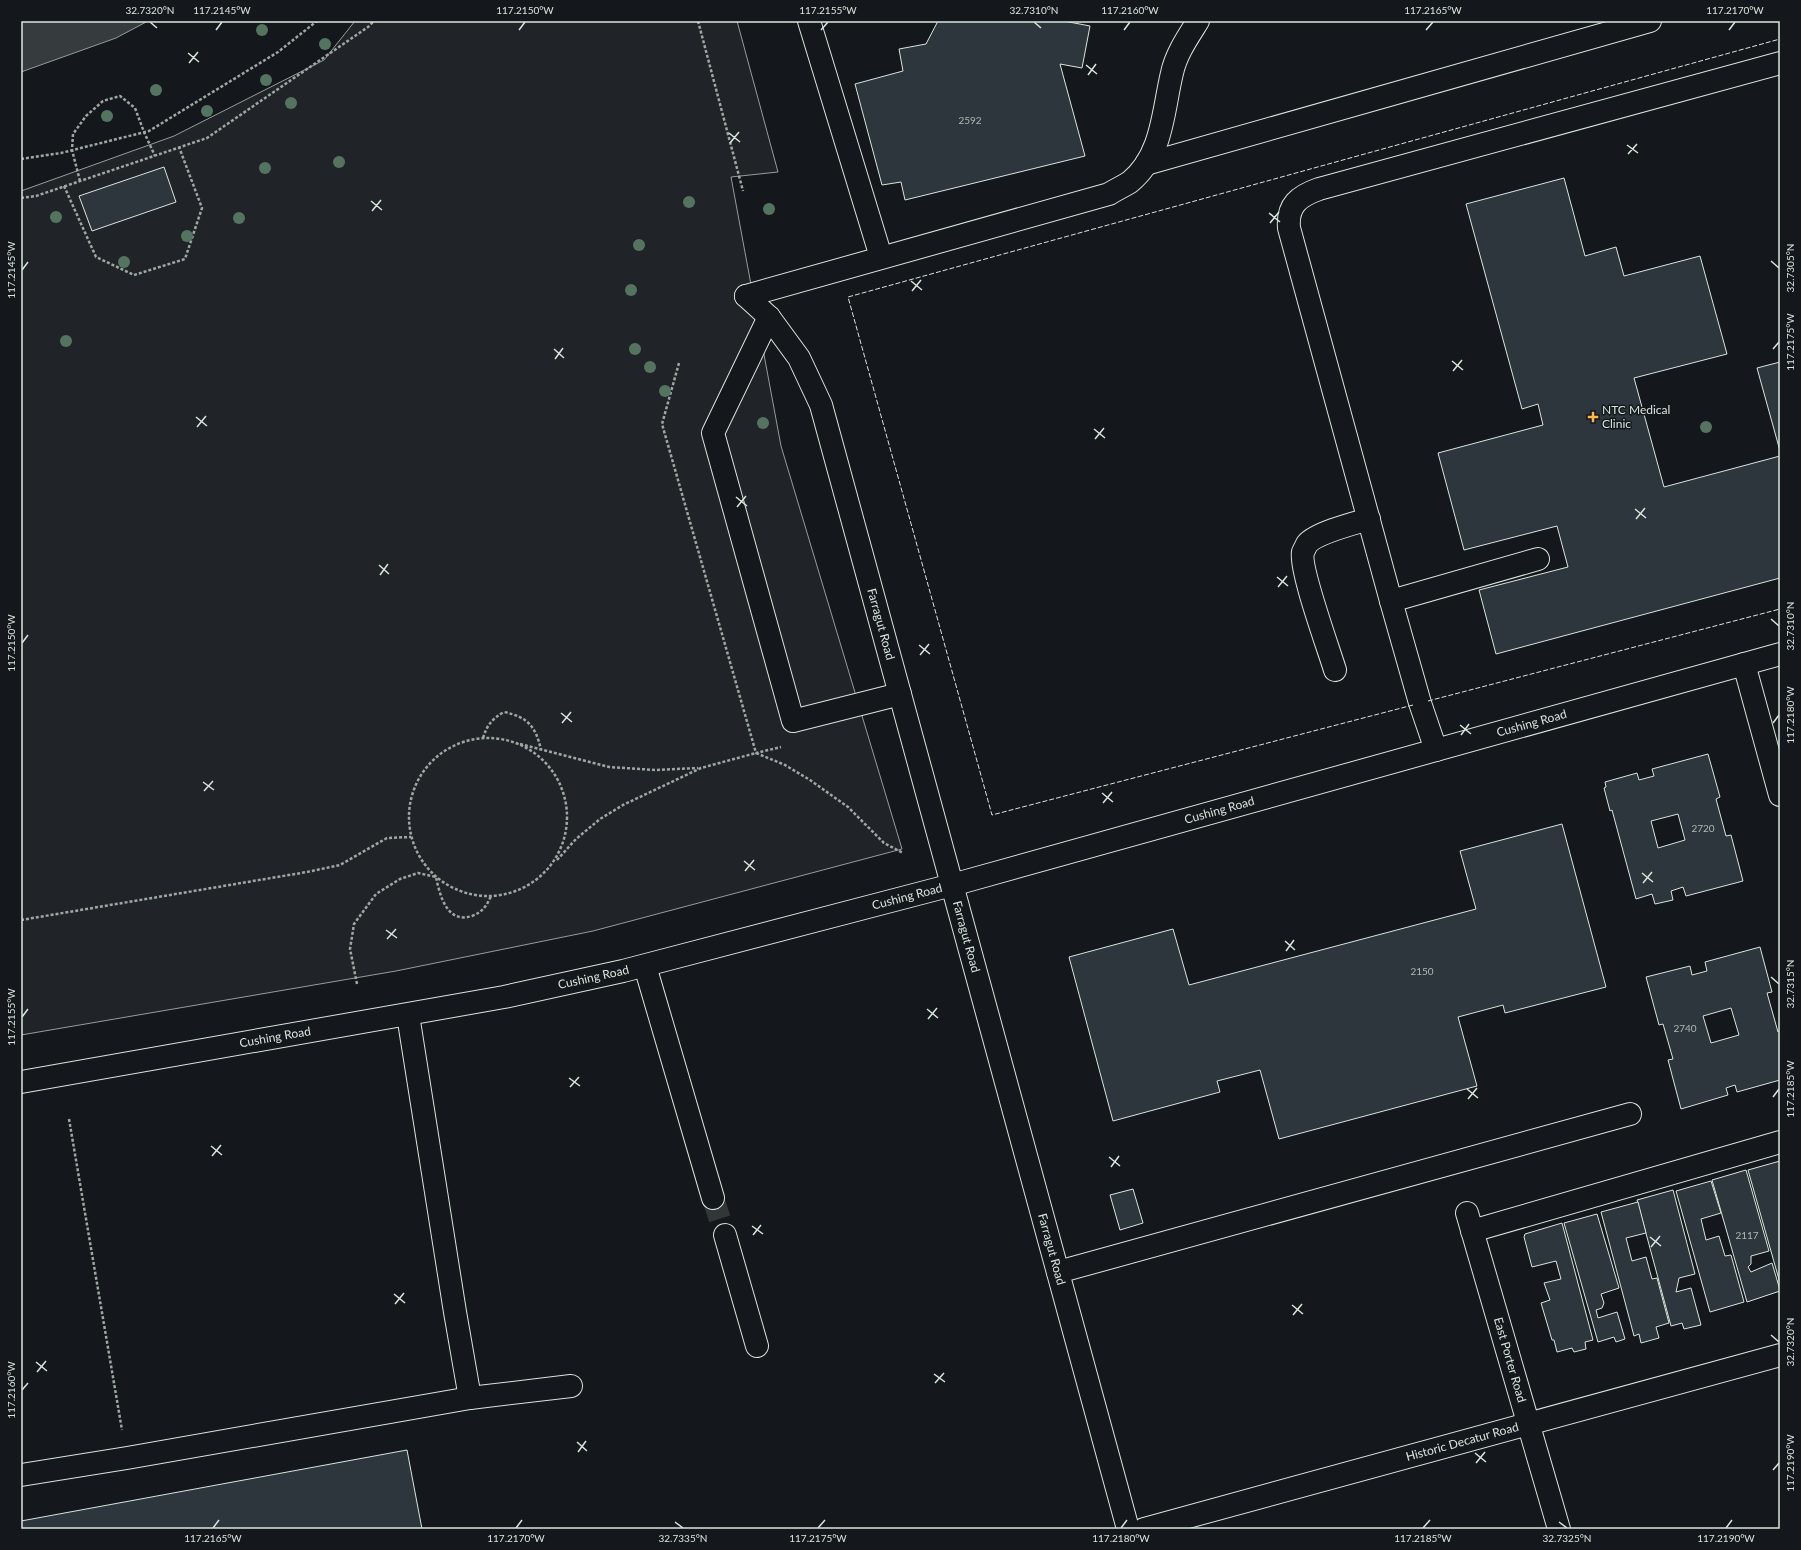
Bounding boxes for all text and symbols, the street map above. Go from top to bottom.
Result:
text: 32.7320°N [126,4,174,16]
text: 117.2145°W [193,4,251,16]
text: 117.2150°W [496,4,554,16]
text: 117.2155°W [799,4,857,16]
text: 32.7310°N [1010,4,1058,16]
text: 117.2160°W [1101,4,1159,16]
text: 117.2165°W [1404,4,1462,16]
text: 117.2170°W [1706,4,1764,16]
house number: 2592 [958,114,982,126]
text: 117.2145°W [5,241,17,299]
text: 32.7305°N [1784,244,1796,292]
text: 117.2175°W [1784,313,1796,371]
place label: NTC Medical Clinic [1602,402,1670,431]
marker: NTC Medical Clinic [1587,411,1599,423]
street label: Farragut Road [864,587,898,661]
text: 32.7310°N [1784,602,1796,650]
text: 117.2150°W [5,614,17,672]
text: 117.2180°W [1784,686,1796,744]
street label: Cushing Road [1495,706,1568,740]
street label: Cushing Road [1183,793,1256,827]
house number: 2720 [1691,822,1715,834]
street label: Cushing Road [870,880,944,913]
street label: Farragut Road [950,899,984,974]
text: 32.7315°N [1784,960,1796,1008]
street label: Cushing Road [557,962,630,992]
house number: 2150 [1410,965,1434,977]
text: 117.2155°W [5,988,17,1046]
house number: 2740 [1673,1022,1697,1034]
street label: Cushing Road [238,1023,312,1050]
text: 117.2185°W [1784,1060,1796,1118]
street label: Farragut Road [1035,1212,1069,1287]
house number: 2117 [1735,1229,1759,1241]
street label: East Porter Road [1491,1315,1530,1404]
text: 32.7320°N [1784,1318,1796,1366]
text: 117.2160°W [5,1361,17,1419]
street label: Historic Decatur Road [1404,1419,1520,1464]
text: 117.2190°W [1784,1434,1796,1492]
text: 117.2165°W [184,1532,242,1544]
text: 117.2170°W [487,1532,545,1544]
text: 32.7335°N [659,1532,707,1544]
text: 117.2175°W [789,1532,847,1544]
text: 117.2180°W [1092,1532,1150,1544]
text: 117.2185°W [1394,1532,1452,1544]
text: 32.7325°N [1543,1532,1591,1544]
text: 117.2190°W [1697,1532,1755,1544]

